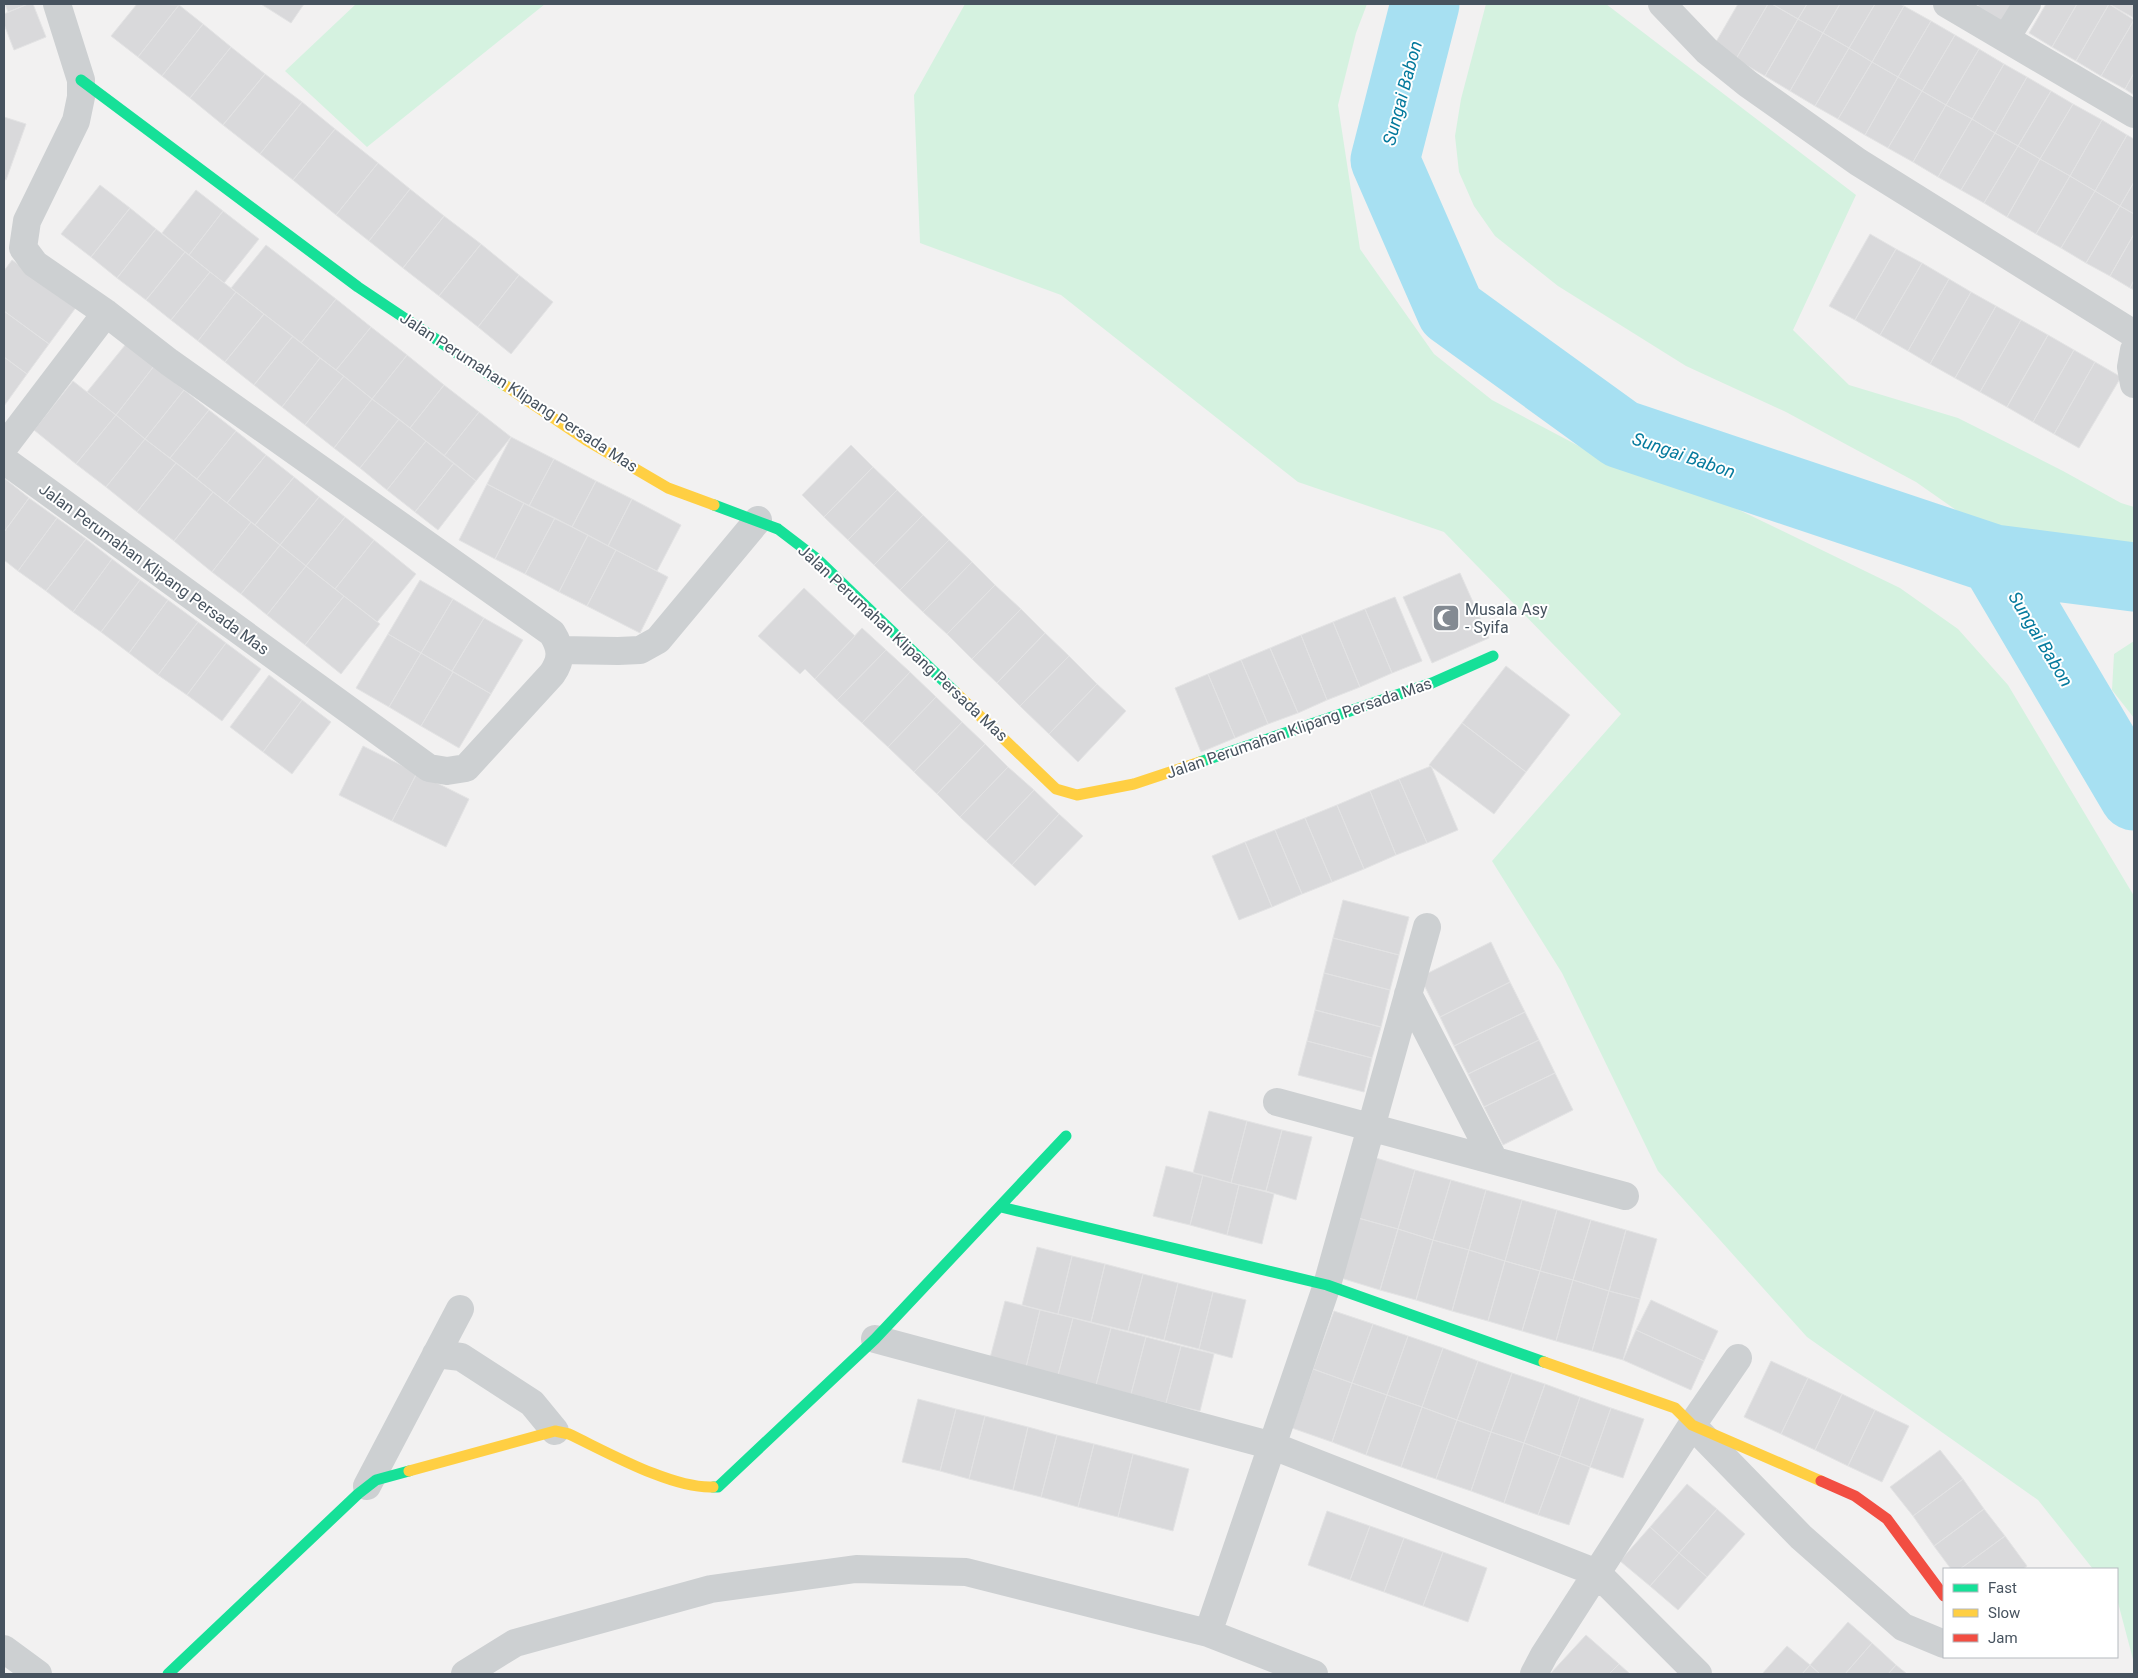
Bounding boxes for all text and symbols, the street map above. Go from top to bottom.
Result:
water label: Sungai Babon [1378,38,1426,148]
street label: Jalan Perumahan Klipang Persada Mas [397,308,641,476]
water label: Sungai Babon [1630,428,1738,482]
street label: Jalan Perumahan Klipang Persada Mas [35,479,273,659]
street label: Jalan Perumahan Klipang Persada Mas [794,541,1012,745]
water label: Sungai Babon [2004,588,2078,690]
place label: Musala Asy - Syifa [1465,600,1548,637]
mosque icon: Musala Asy - Syifa [1431,603,1461,633]
street label: Jalan Perumahan Klipang Persada Mas [1164,674,1434,782]
legend [1943,1568,2118,1658]
text: Fast [1988,1579,2017,1597]
text: Slow [1988,1604,2020,1622]
text: Jam [1988,1629,2018,1647]

